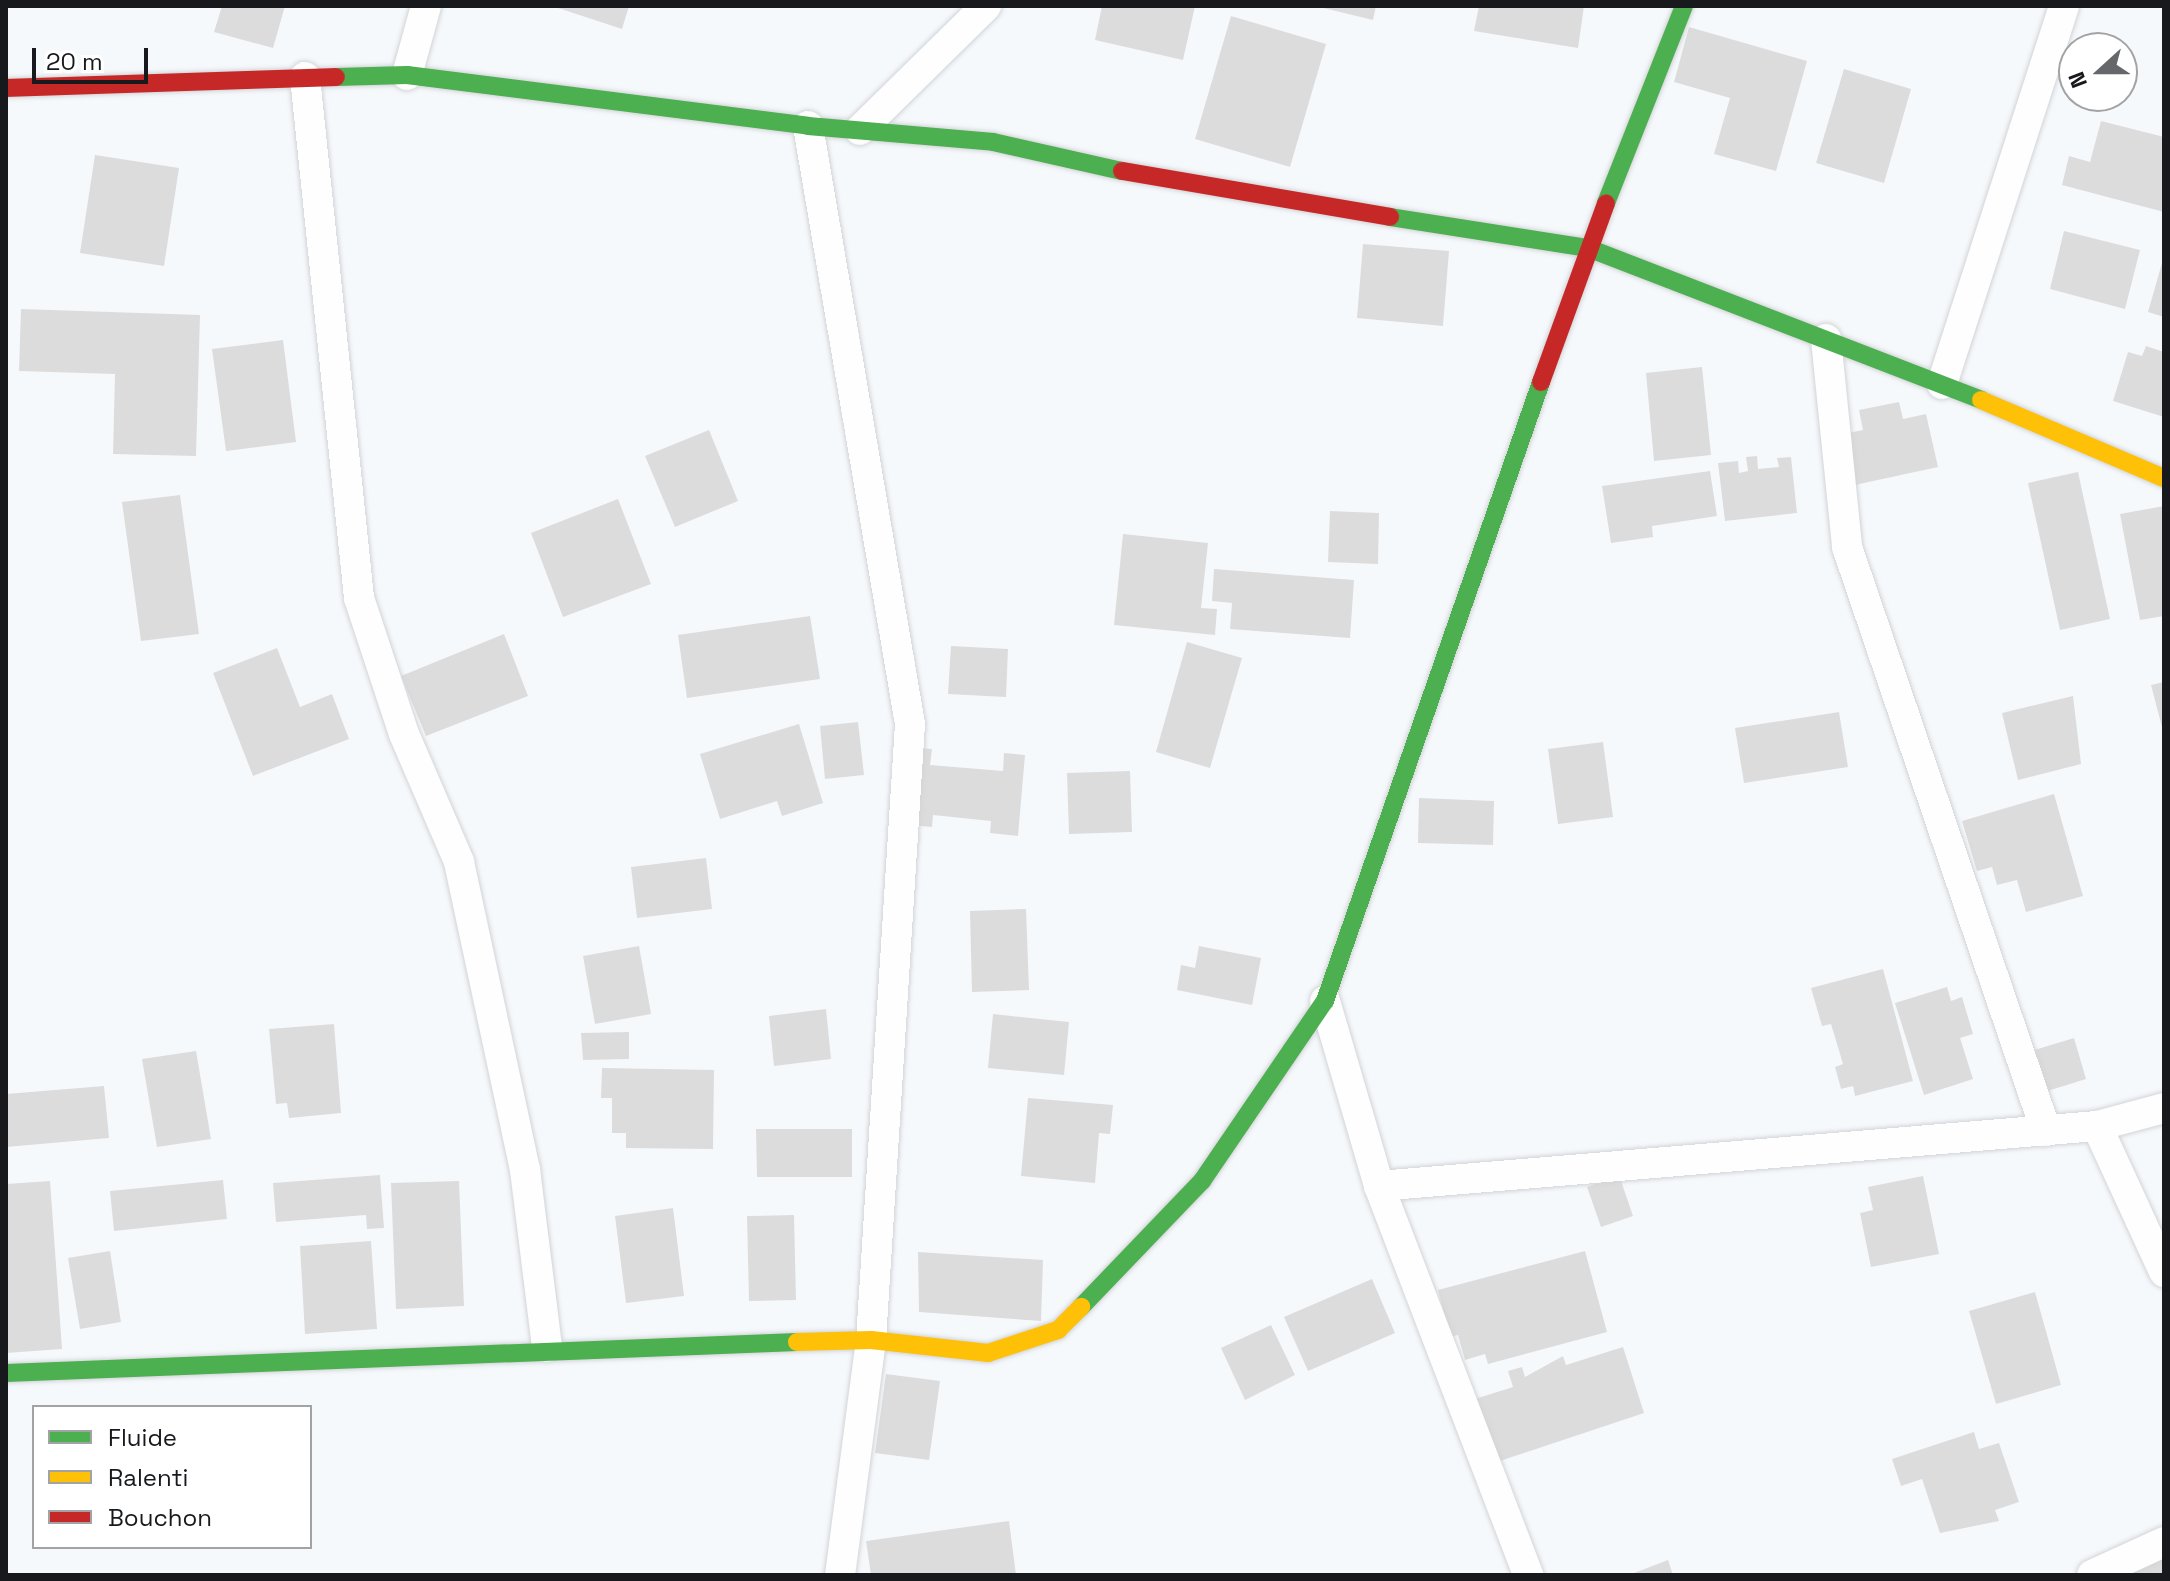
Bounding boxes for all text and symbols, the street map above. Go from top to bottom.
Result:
scale bar [36,32,152,82]
north arrow [2058,32,2138,112]
text: 20 m [46,46,103,77]
text: N [2062,68,2093,92]
legend [32,1405,312,1549]
text: Fluide [108,1422,177,1453]
text: Ralenti [108,1462,188,1493]
text: Bouchon [108,1502,212,1533]

